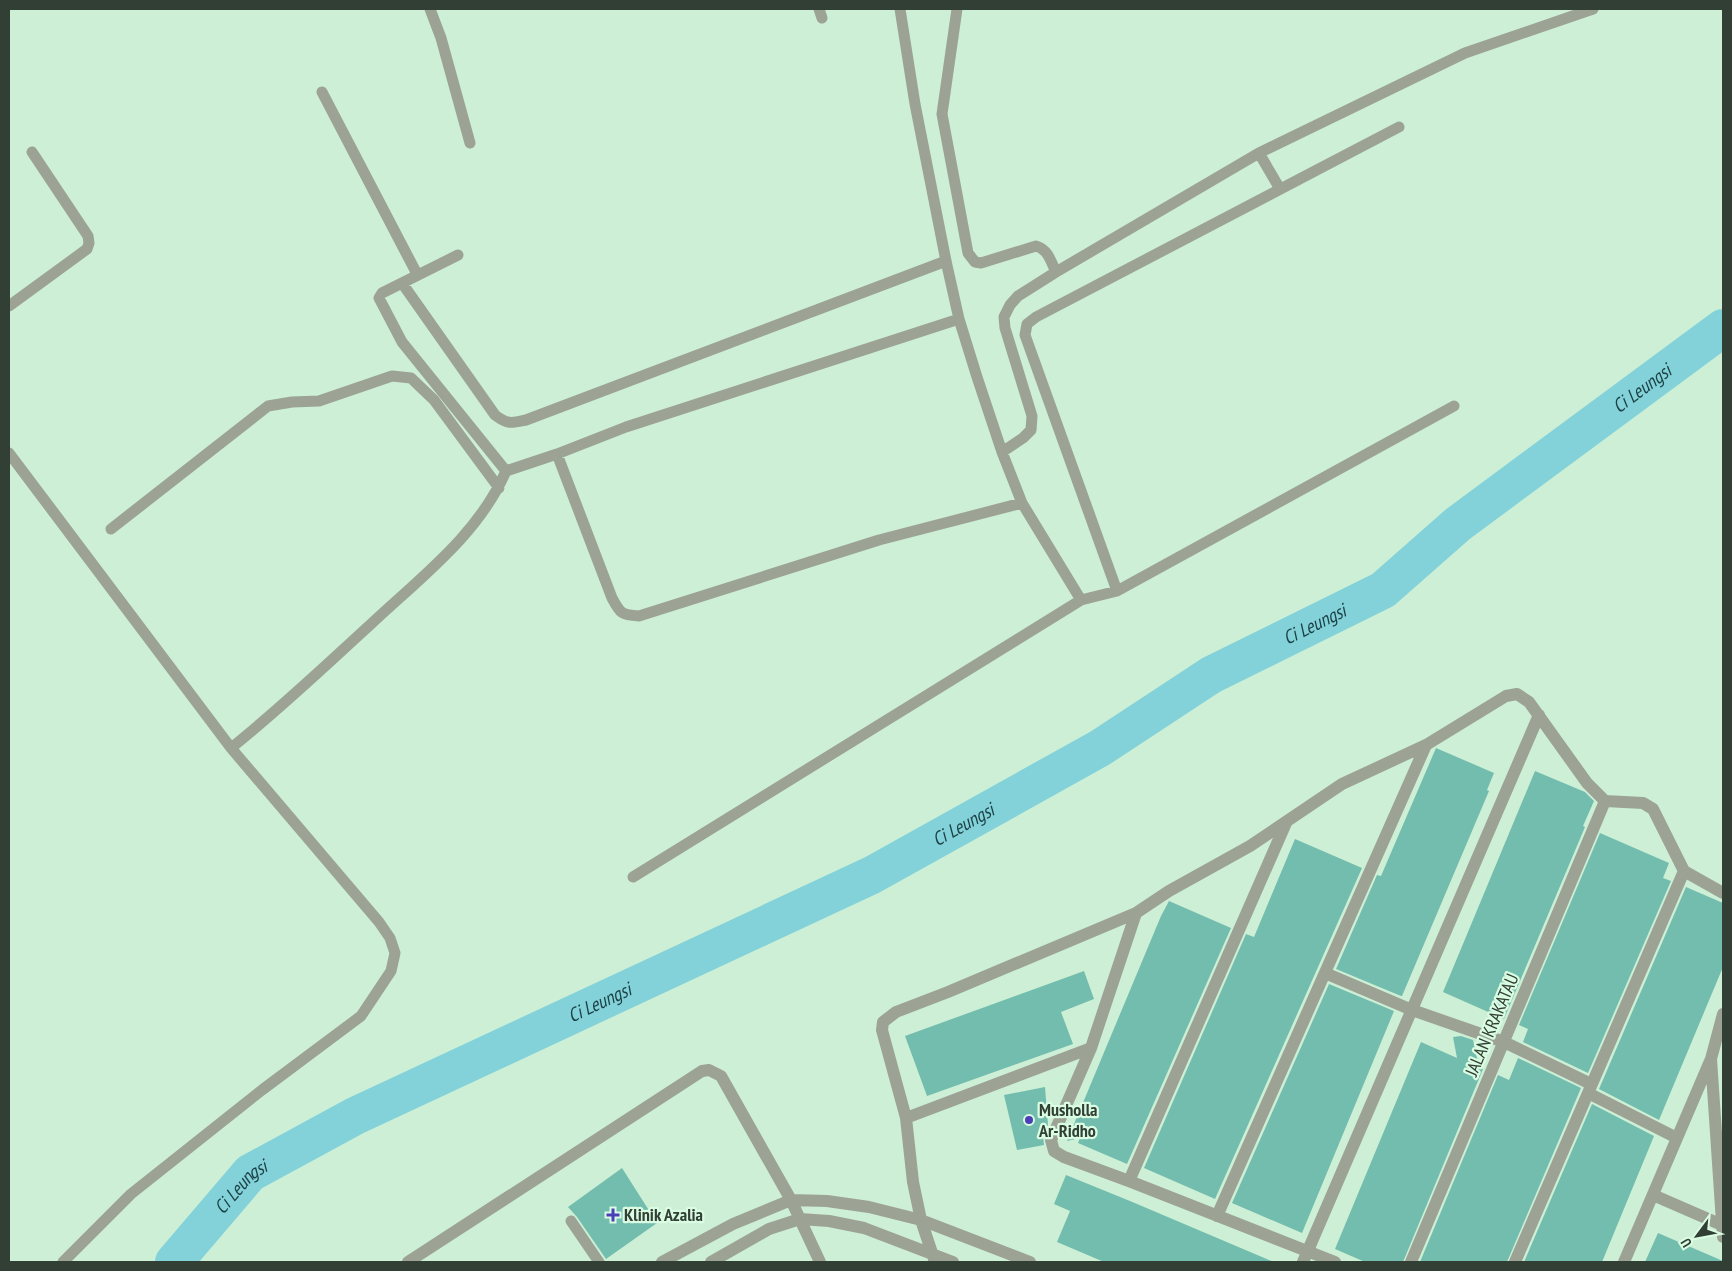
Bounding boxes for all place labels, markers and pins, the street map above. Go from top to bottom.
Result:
place label: Musholla Ar-Ridho [1038,1098,1098,1142]
marker: Musholla Ar-Ridho [1023,1114,1035,1126]
place label: Klinik Azalia [624,1203,703,1226]
marker: Klinik Azalia [606,1208,620,1222]

